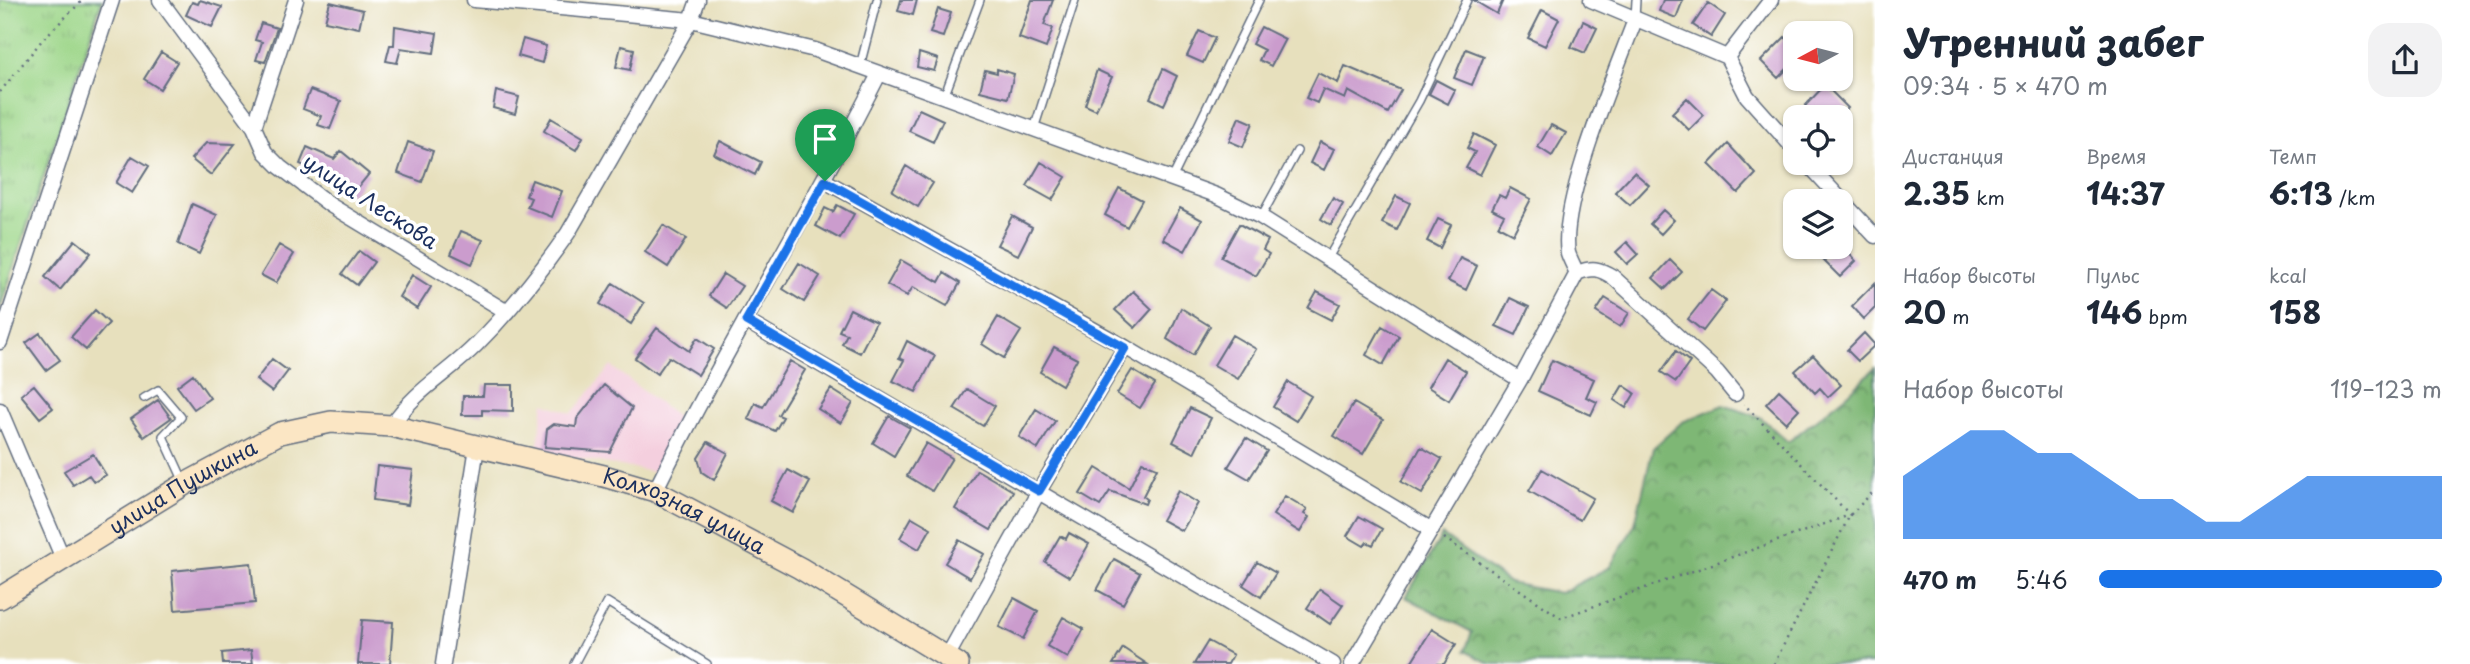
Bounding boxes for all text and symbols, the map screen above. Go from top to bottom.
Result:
text: Утренний забег [1903,13,2203,70]
north arrow [1783,21,1853,91]
map controls [1783,21,1853,259]
button: share [2368,23,2442,97]
text: 09:34 · 5 × 470 m [1903,68,2108,103]
button: locate [1783,105,1853,175]
pin [795,109,855,181]
icon: arrive [806,120,844,158]
text: Дистанция [1903,142,2004,170]
text: Время [2086,142,2147,170]
text: Темп [2269,142,2317,170]
street label: улица Лескова [297,145,445,256]
text: 2.35 [1903,170,1970,215]
text: 14:37 [2086,170,2165,215]
text: 6:13 [2269,170,2333,215]
text: km [1970,183,2005,211]
text: /km [2333,183,2375,211]
button: layers [1783,189,1853,259]
text: Набор высоты [1903,261,2036,289]
text: Пульс [2086,261,2140,289]
text: kcal [2269,261,2307,289]
text: 20 [1903,289,1946,334]
text: 146 [2086,289,2142,334]
text: 158 [2269,289,2321,334]
text: m [1946,302,1969,330]
text: bpm [2142,302,2188,330]
text: Набор высоты [1903,371,2064,406]
text: 119–123 m [2330,371,2442,406]
street label: улица Пушкина [102,430,263,541]
street label: Колхозная улица [600,459,773,561]
text: 470 m [1903,562,1977,597]
text: 5:46 [2015,562,2068,597]

